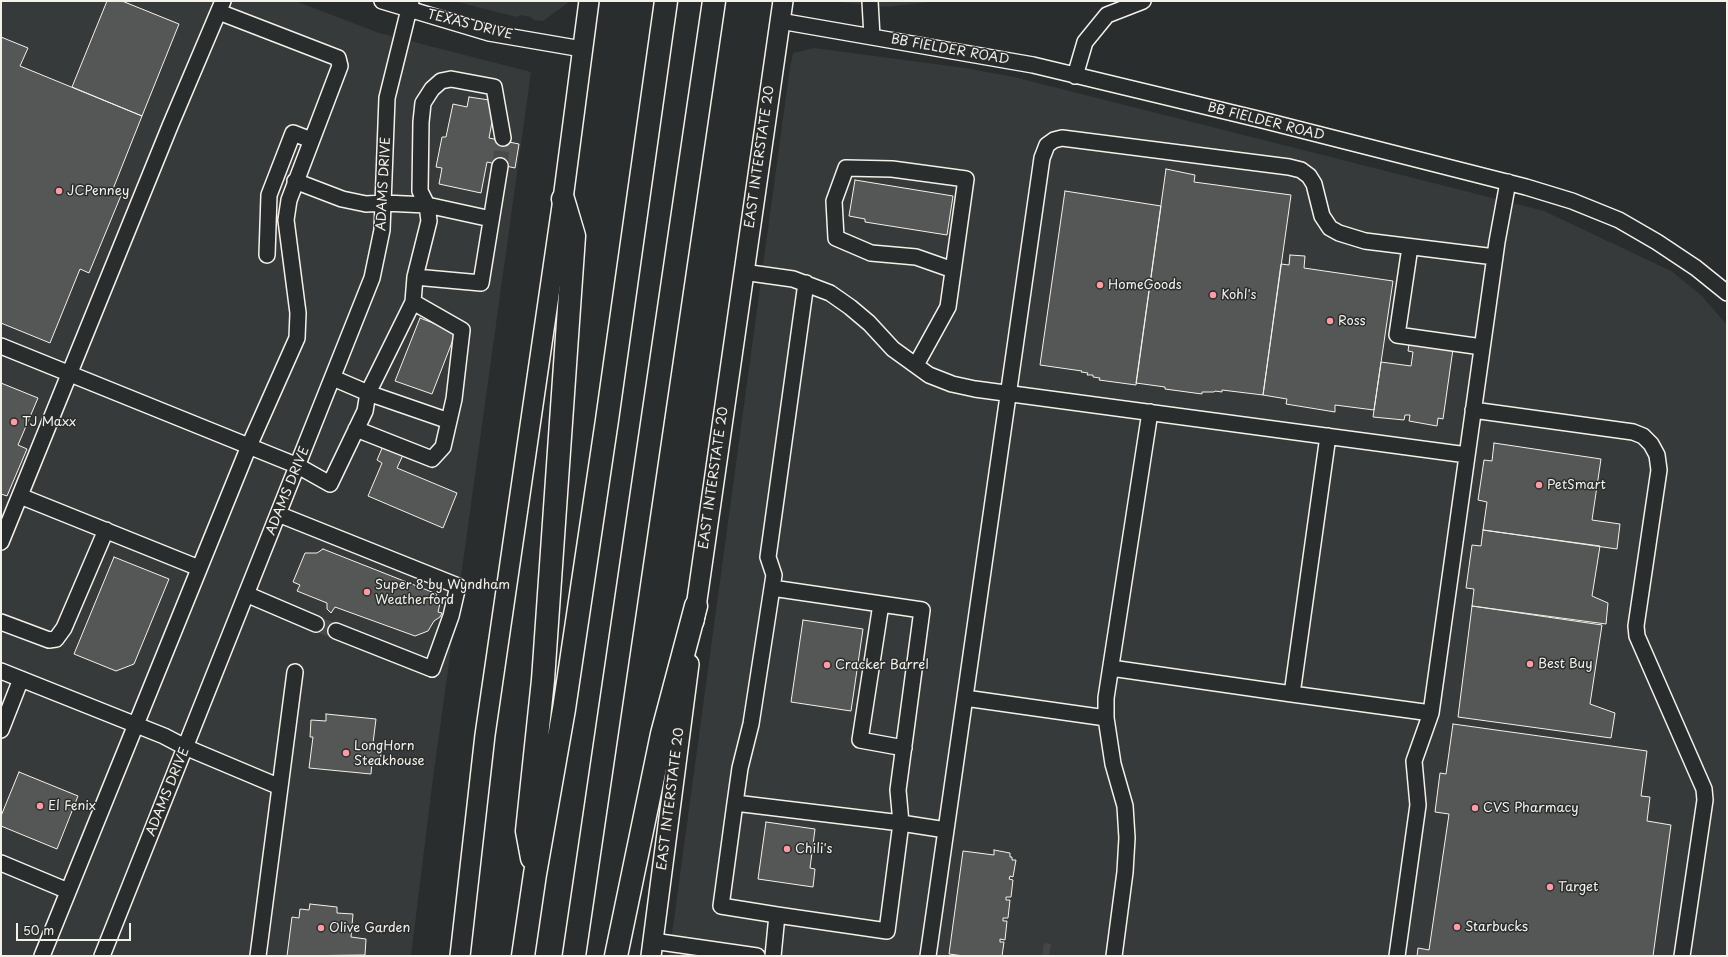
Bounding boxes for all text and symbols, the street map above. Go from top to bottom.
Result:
street label: TEXAS DRIVE [426,7,514,43]
street label: BB FIELDER ROAD [890,32,1010,68]
street label: EAST INTERSTATE 20 [742,85,778,229]
street label: BB FIELDER ROAD [1206,100,1326,144]
street label: ADAMS DRIVE [374,137,394,231]
place label: JCPenney [67,183,129,199]
marker: JCPenney [54,186,64,196]
place label: HomeGoods [1108,277,1182,293]
marker: HomeGoods [1095,280,1105,290]
place label: Kohl's [1221,287,1256,303]
marker: Kohl's [1208,290,1218,300]
place label: Ross [1338,313,1366,329]
marker: Ross [1325,316,1335,326]
street label: EAST INTERSTATE 20 [696,406,732,550]
place label: TJ Maxx [22,414,76,430]
marker: TJ Maxx [9,417,19,427]
street label: ADAMS DRIVE [263,444,313,538]
place label: PetSmart [1547,477,1606,493]
marker: PetSmart [1534,480,1544,490]
place label: Super 8 by Wyndham Weatherford [375,577,510,608]
marker: Super 8 by Wyndham Weatherford [362,587,372,597]
place label: Best Buy [1538,656,1592,672]
place label: Cracker Barrel [835,657,929,673]
marker: Best Buy [1525,659,1535,669]
marker: Cracker Barrel [822,660,832,670]
street label: EAST INTERSTATE 20 [654,727,688,871]
place label: LongHorn Steakhouse [354,738,425,769]
street label: ADAMS DRIVE [143,745,193,839]
marker: LongHorn Steakhouse [341,748,351,758]
place label: El Fenix [48,798,96,814]
place label: CVS Pharmacy [1483,800,1579,816]
marker: El Fenix [35,801,45,811]
marker: CVS Pharmacy [1470,803,1480,813]
place label: Chili's [795,841,832,857]
marker: Chili's [782,844,792,854]
place label: Target [1558,879,1598,895]
marker: Target [1545,882,1555,892]
scale bar [18,915,133,941]
place label: Starbucks [1465,919,1528,935]
place label: Olive Garden [329,920,410,936]
text: 50 m [23,921,54,939]
marker: Starbucks [1452,922,1462,932]
marker: Olive Garden [316,923,326,933]

